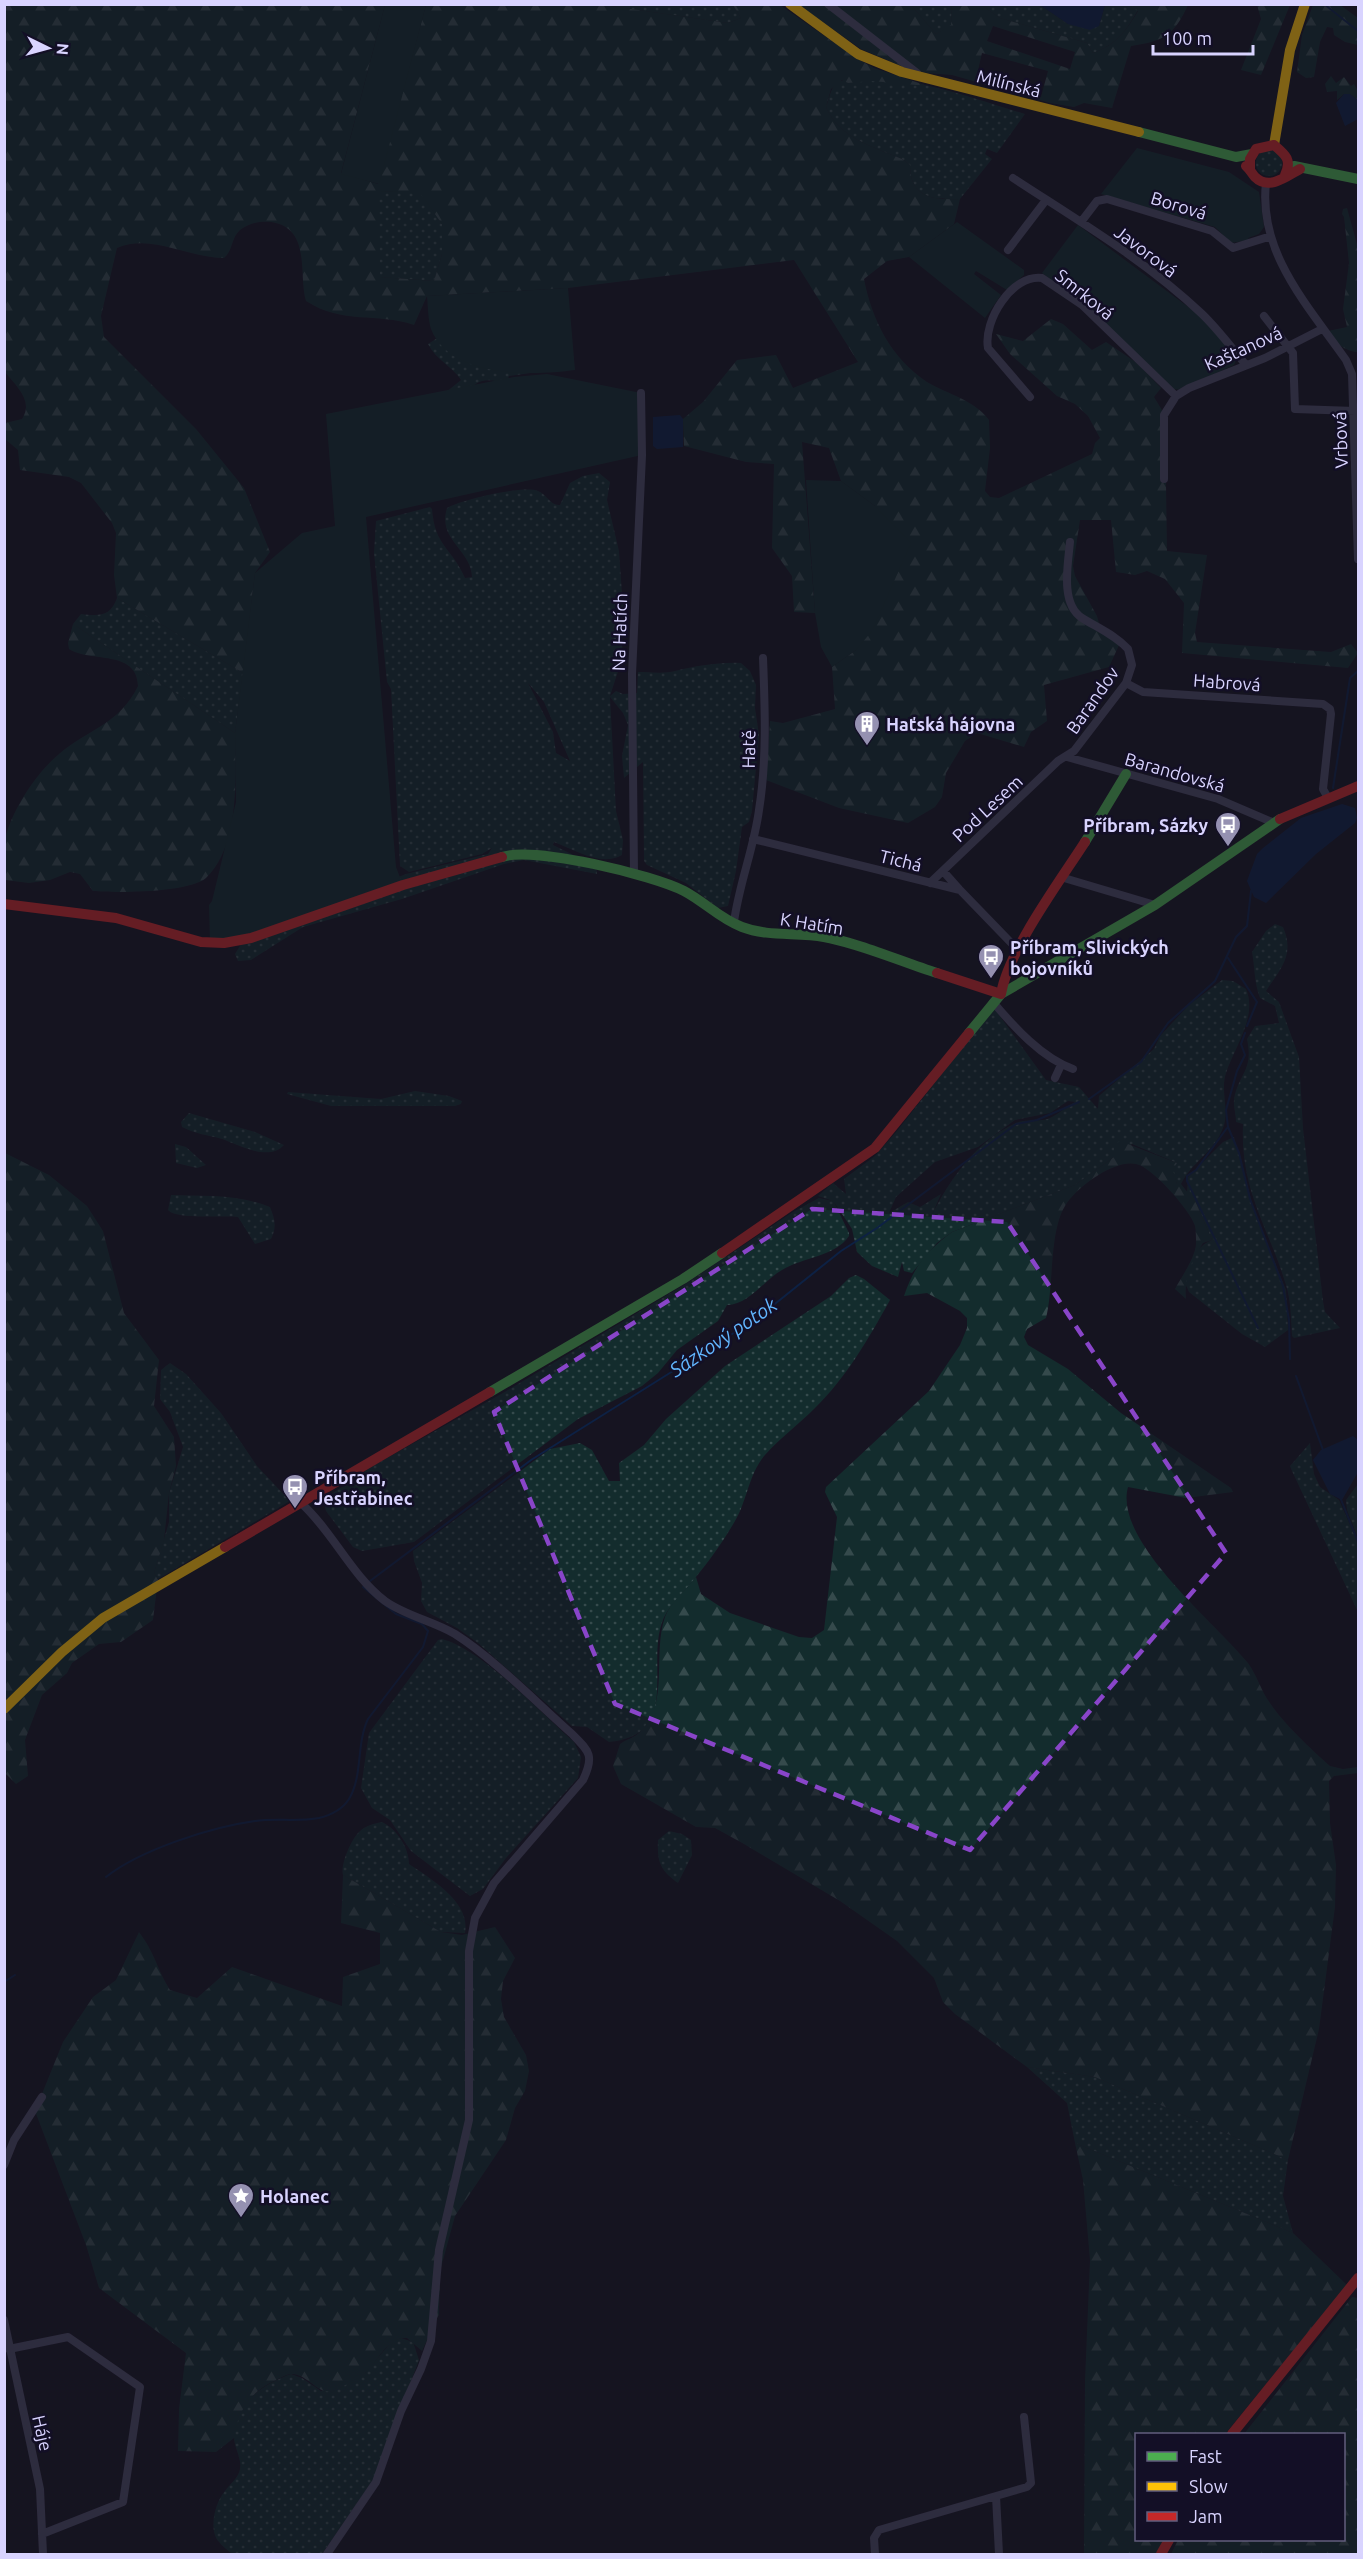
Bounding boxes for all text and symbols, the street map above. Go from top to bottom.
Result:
north arrow [18,18,78,78]
scale bar [1153,18,1254,56]
text: 100 m [1162,28,1212,48]
text: N [53,43,72,56]
street label: Milínská [975,65,1043,101]
street label: Borová [1149,187,1209,223]
street label: Javorová [1111,221,1181,281]
street label: Smrková [1052,265,1118,323]
street label: Kaštanová [1201,322,1285,374]
street label: Vrbová [1329,411,1351,469]
street label: Na Hatích [608,593,630,671]
street label: Barandov [1062,663,1122,737]
street label: Habrová [1193,670,1261,694]
building icon: Haťská hájovna [852,709,882,747]
place label: Haťská hájovna [886,714,1015,734]
street label: Hatě [738,729,758,769]
street label: Barandovská [1123,748,1227,796]
street label: Pod Lesem [948,771,1026,845]
bus stop icon: Příbram, Sázky [1213,810,1243,848]
place label: Příbram, Sázky [1083,815,1208,835]
street label: Tichá [878,845,924,875]
street label: K Hatím [779,908,845,938]
place label: Příbram, Slivických bojovníků [1010,937,1169,978]
bus stop icon: Příbram, Slivických bojovníků [976,942,1006,980]
water label: Sázkový potok [664,1292,782,1382]
place label: Příbram, Jestřabinec [314,1467,413,1508]
bus stop icon: Příbram, Jestřabinec [280,1472,310,1510]
place icon: Holanec [226,2181,256,2219]
place label: Holanec [260,2186,329,2206]
street label: Háje [29,2413,57,2453]
legend [1135,2433,1345,2541]
text: Fast [1189,2446,1222,2466]
text: Slow [1189,2476,1228,2496]
text: Jam [1189,2506,1223,2526]

